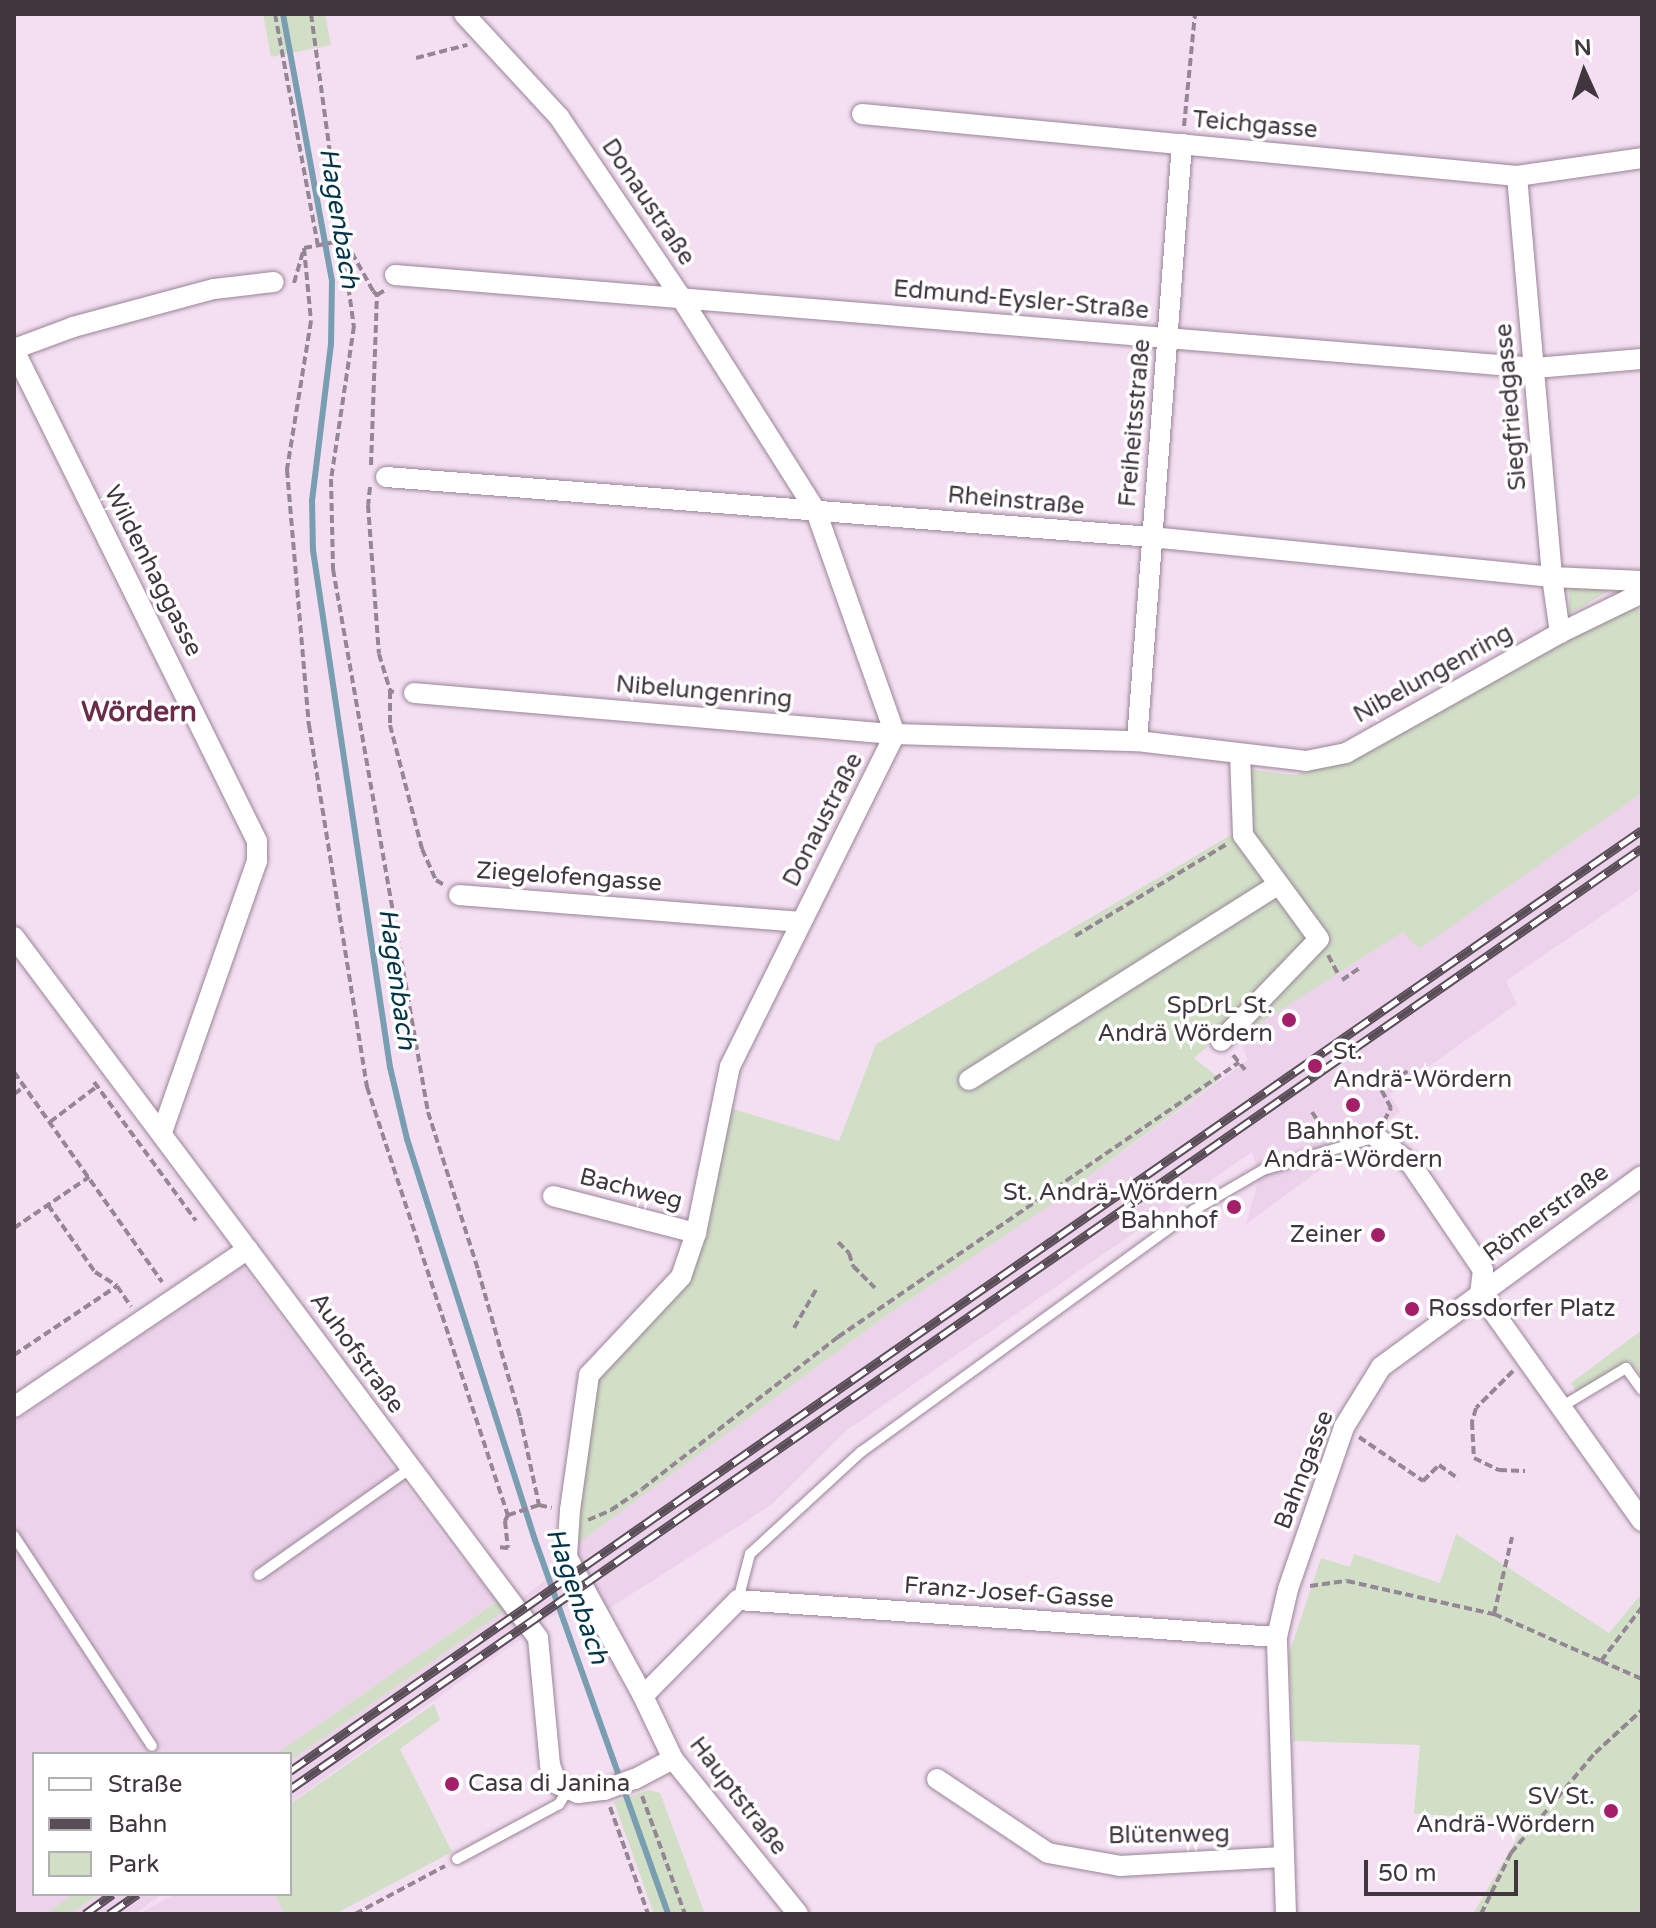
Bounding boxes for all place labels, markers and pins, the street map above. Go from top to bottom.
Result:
place label: SpDrL St. Andrä Wördern [1097,992,1273,1048]
marker: SpDrL St. Andrä Wördern [1280,1011,1298,1029]
place label: St. Andrä-Wördern [1333,1038,1512,1094]
marker: St. Andrä-Wördern [1304,1055,1326,1077]
marker: Bahnhof St. Andrä-Wördern [1344,1096,1362,1114]
place label: Bahnhof St. Andrä-Wördern [1263,1118,1443,1174]
place label: St. Andrä-Wördern Bahnhof [1003,1179,1218,1235]
marker: St. Andrä-Wördern Bahnhof [1225,1198,1243,1216]
place label: Zeiner [1290,1221,1362,1249]
marker: Zeiner [1369,1226,1387,1244]
place label: Rossdorfer Platz [1428,1295,1615,1323]
marker: Rossdorfer Platz [1403,1300,1421,1318]
place label: Casa di Janina [468,1770,630,1798]
marker: Casa di Janina [443,1775,461,1793]
place label: SV St. Andrä-Wördern [1416,1783,1595,1839]
marker: SV St. Andrä-Wördern [1602,1802,1620,1820]

